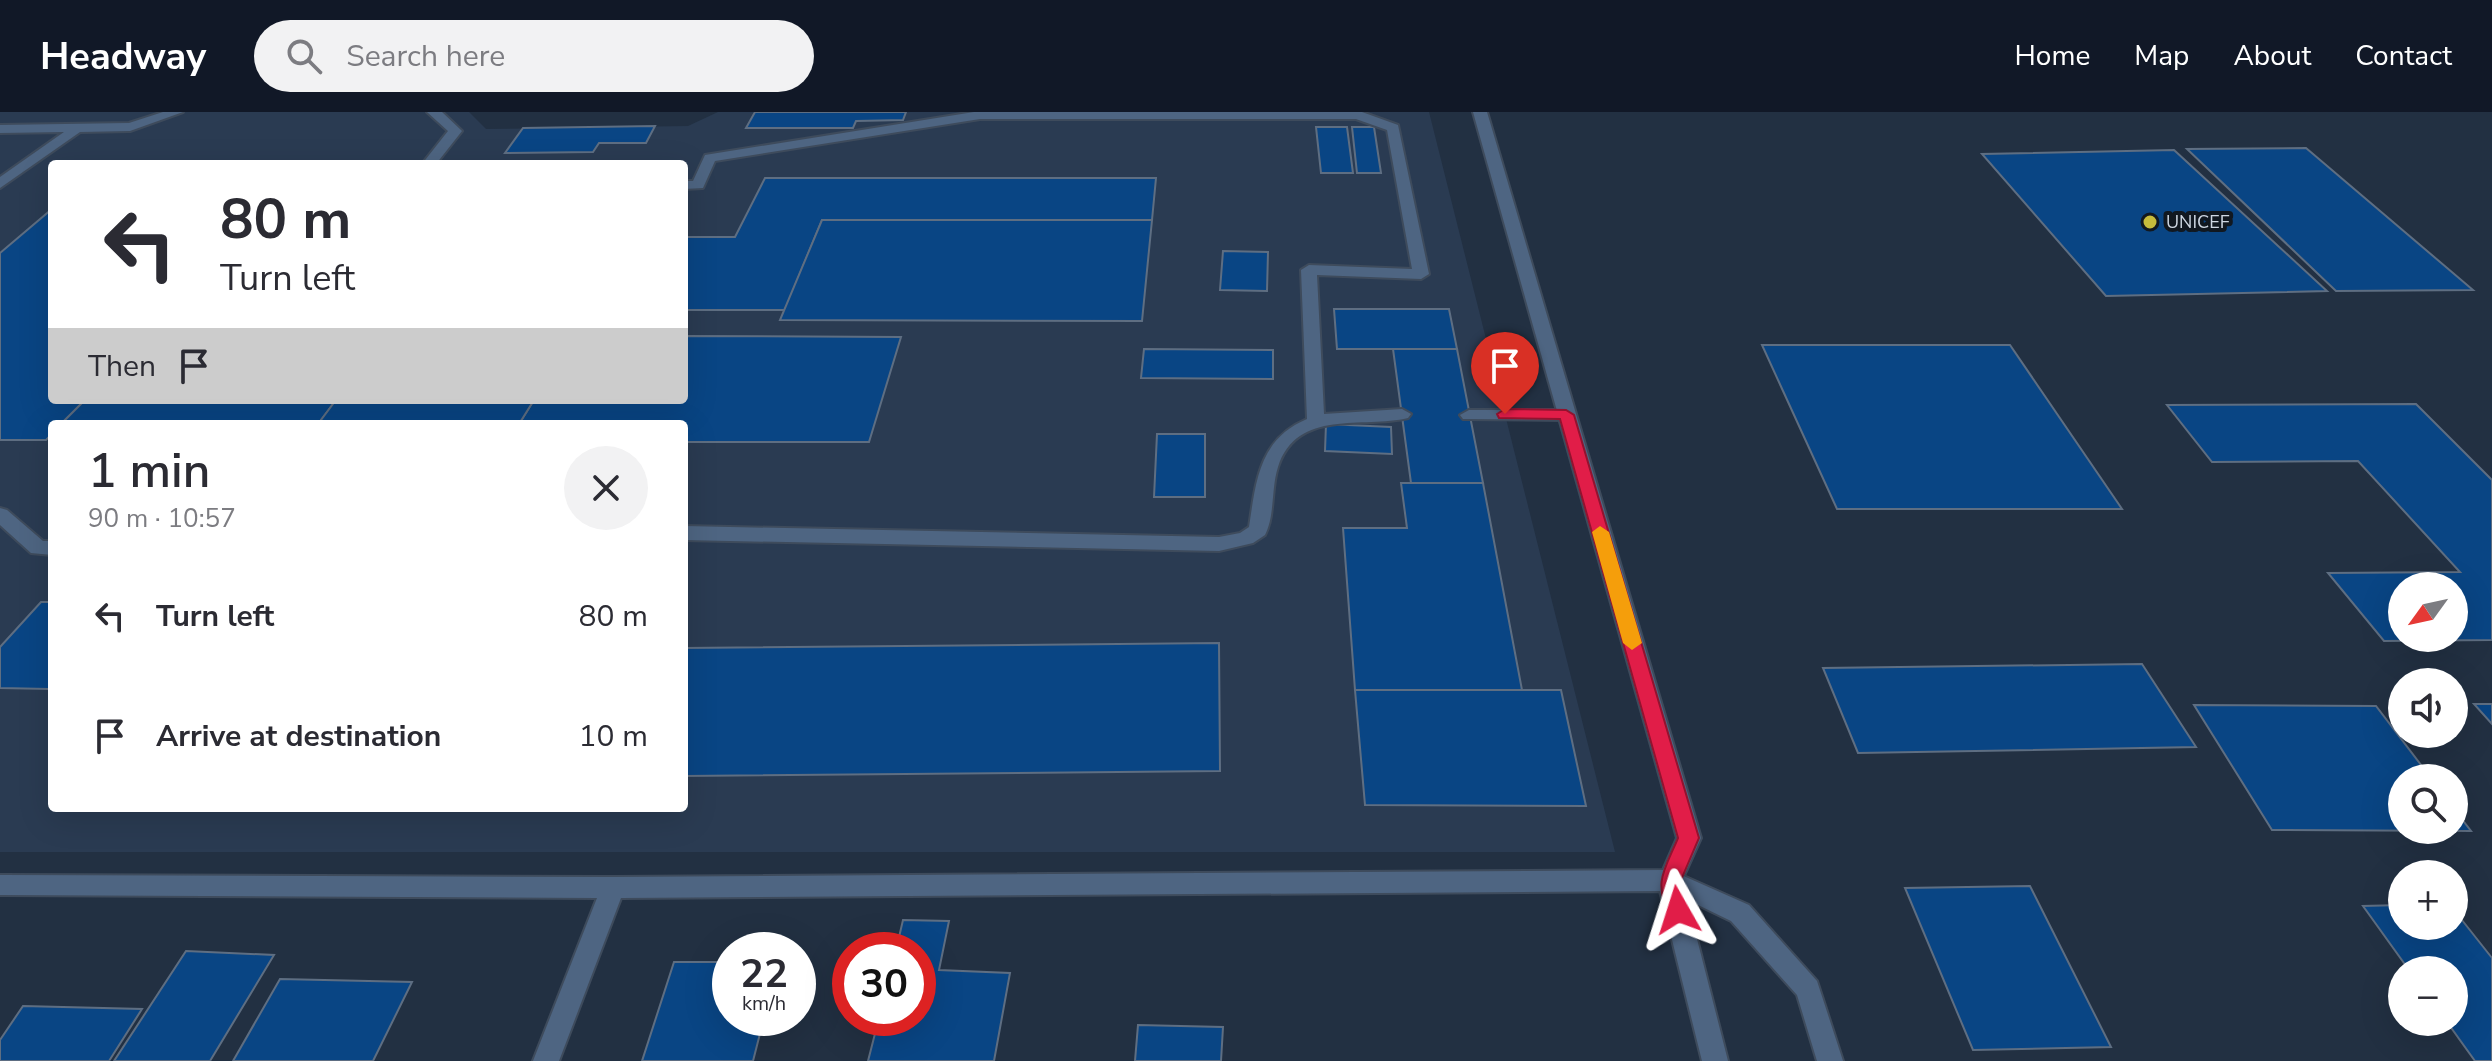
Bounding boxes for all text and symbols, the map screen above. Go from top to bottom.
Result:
search box [254,20,814,92]
text: Headway [40,31,206,82]
icon: search [282,34,326,78]
text: Search here [346,36,505,77]
text: Home [2015,37,2090,75]
text: Map [2134,37,2189,75]
text: About [2233,37,2311,75]
text: Contact [2355,37,2452,75]
text: 80 m [220,181,351,258]
icon: left [88,192,192,296]
place label: UNICEF [2166,210,2230,234]
marker: UNICEF [2141,213,2159,231]
text: Turn left [220,254,355,303]
pin [1471,332,1539,414]
icon: arrive [172,344,216,388]
icon: arrive [1483,344,1527,388]
text: Then [88,346,156,387]
text: 1 min [88,438,210,504]
button: close [564,446,648,530]
text: 90 m · 10:57 [88,501,236,536]
north arrow [2388,572,2468,652]
map controls [2388,572,2468,1036]
icon: left [88,594,132,638]
text: Turn left [156,596,274,637]
text: 80 m [579,596,648,637]
button: sound [2388,668,2468,748]
icon: arrive [88,714,132,758]
text: Arrive at destination [156,716,441,757]
text: 10 m [579,716,648,757]
button: search [2388,764,2468,844]
button: + [2388,860,2468,940]
position arrow [1636,868,1720,952]
speed limit sign: 30 [832,932,936,1036]
text: 22 [740,947,788,1001]
button: − [2388,956,2468,1036]
text: km/h [742,990,786,1017]

